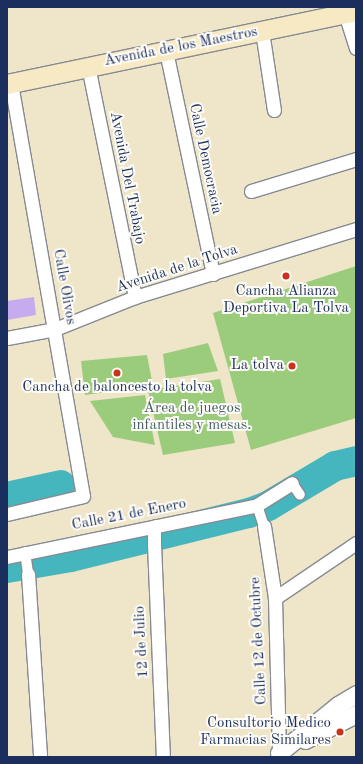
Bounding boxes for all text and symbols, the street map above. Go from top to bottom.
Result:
street label: Avenida de los Maestros [103,23,259,71]
street label: Calle Democracia [184,102,226,216]
street label: Avenida Del Trabajo [105,110,149,246]
street label: Avenida de la Tolva [114,241,240,297]
street label: Calle Olivos [48,248,80,326]
marker: Cancha Alianza Deportiva La Tolva [281,271,291,281]
place label: Cancha Alianza Deportiva La Tolva [223,282,349,317]
place label: La tolva [231,357,284,375]
marker: La tolva [287,361,297,371]
marker: Cancha de baloncesto la tolva [112,368,122,378]
place label: Cancha de baloncesto la tolva [22,379,212,397]
park label: Área de juegos infantiles y mesas. [132,399,252,434]
street label: Calle 21 de Enero [70,495,188,535]
street label: Calle 12 de Octubre [247,577,271,705]
street label: 12 de Julio [131,605,153,679]
place label: Consultorio Medico Farmacias Similares [200,714,331,749]
marker: Consultorio Medico Farmacias Similares [334,726,346,738]

